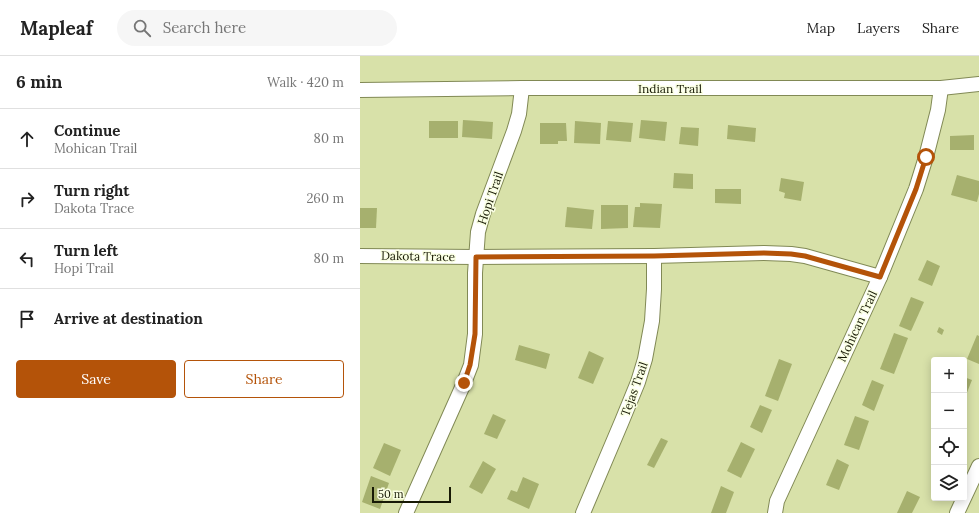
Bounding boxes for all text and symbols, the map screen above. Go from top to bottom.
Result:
search box [117,10,397,46]
text: Mapleaf [20,16,93,40]
icon: search [131,17,153,39]
text: Search here [163,18,246,37]
text: Map [807,19,835,37]
text: Layers [857,19,900,37]
text: Share [922,19,959,37]
text: 6 min [16,71,62,93]
text: Walk · 420 m [267,74,344,91]
street label: Indian Trail [638,81,702,96]
text: Continue [54,121,120,140]
icon: ahead [16,128,38,150]
text: 80 m [314,130,344,147]
text: Mohican Trail [54,140,137,157]
route start [917,148,935,166]
street label: Hopi Trail [474,169,506,227]
text: Turn right [54,181,130,200]
icon: right [16,188,38,210]
text: 260 m [306,190,344,207]
text: Dakota Trace [54,200,134,217]
text: Turn left [54,241,118,260]
icon: left [16,248,38,270]
street label: Dakota Trace [381,248,456,264]
text: 80 m [314,250,344,267]
text: Hopi Trail [54,260,114,277]
street label: Mohican Trail [834,288,880,364]
icon: arrive [16,308,38,330]
text: Arrive at destination [54,309,203,328]
map controls [931,357,967,501]
button: + [931,357,967,393]
button: Save [16,360,176,398]
button: Share [184,360,344,398]
street label: Tejas Trail [617,360,651,418]
route end [455,374,473,392]
button: − [931,393,967,429]
button: locate [931,429,967,465]
button: layers [931,465,967,501]
scale bar [372,485,451,504]
text: 50 m [378,487,404,501]

